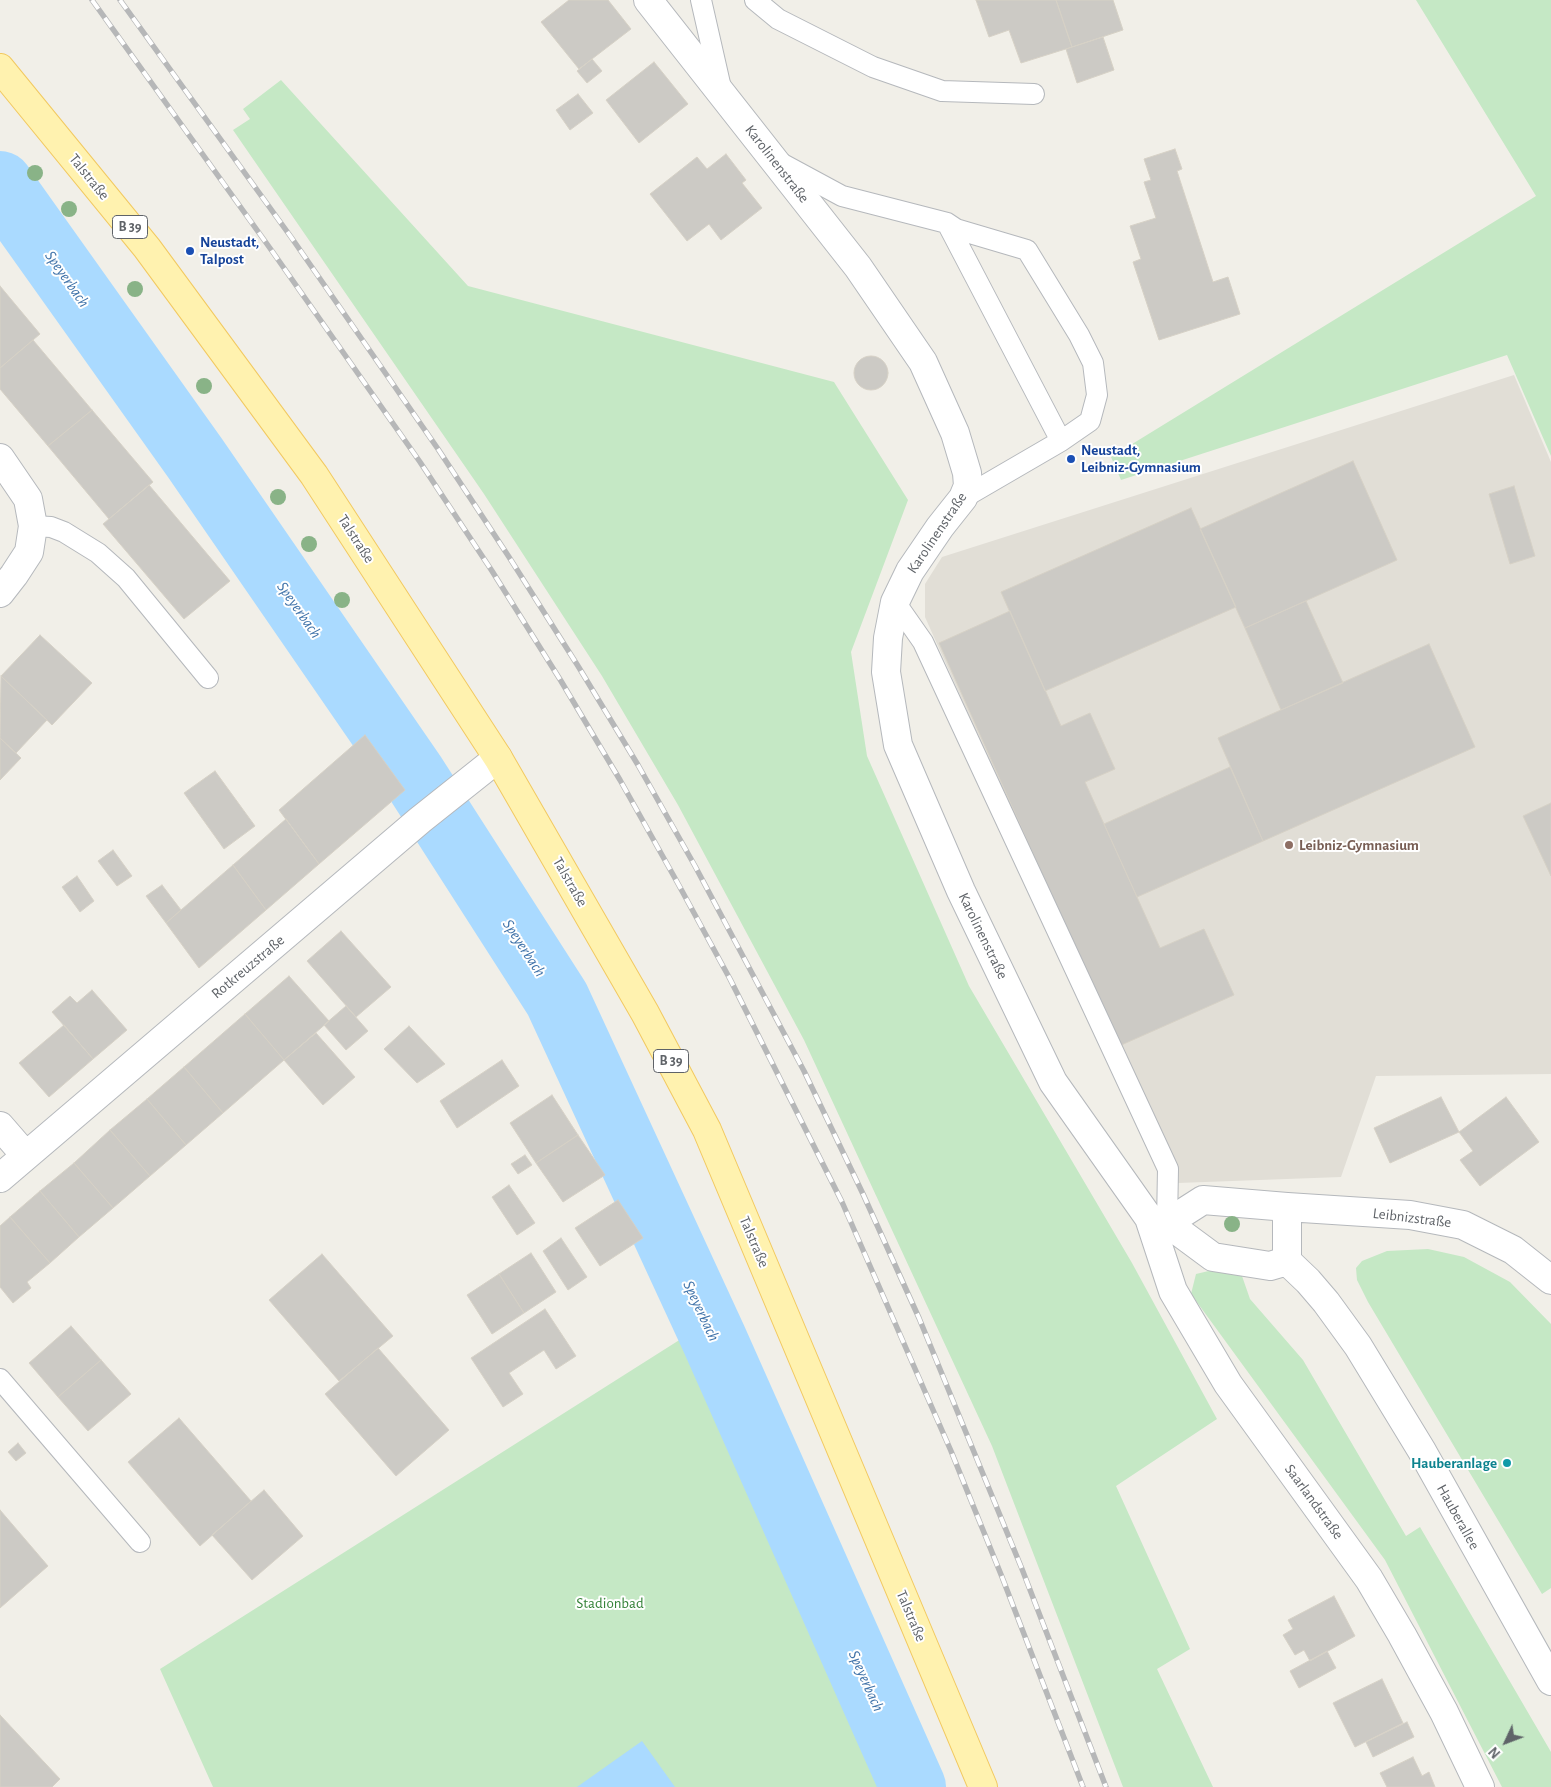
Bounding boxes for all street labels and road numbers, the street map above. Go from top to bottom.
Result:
street label: Karolinenstraße [741,121,813,207]
street label: Talstraße [65,150,113,204]
road number: B 39 [112,216,148,238]
street label: Karolinenstraße [903,489,971,577]
street label: Talstraße [334,511,378,567]
street label: Talstraße [549,854,591,910]
street label: Karolinenstraße [954,890,1012,982]
street label: Rotkreuzstraße [208,931,288,1003]
road number: B 39 [654,1050,688,1072]
street label: Leibnizstraße [1372,1204,1452,1232]
street label: Talstraße [735,1214,773,1270]
street label: Saarlandstraße [1281,1461,1347,1543]
street label: Hauberallee [1433,1481,1483,1553]
street label: Talstraße [892,1588,930,1644]

